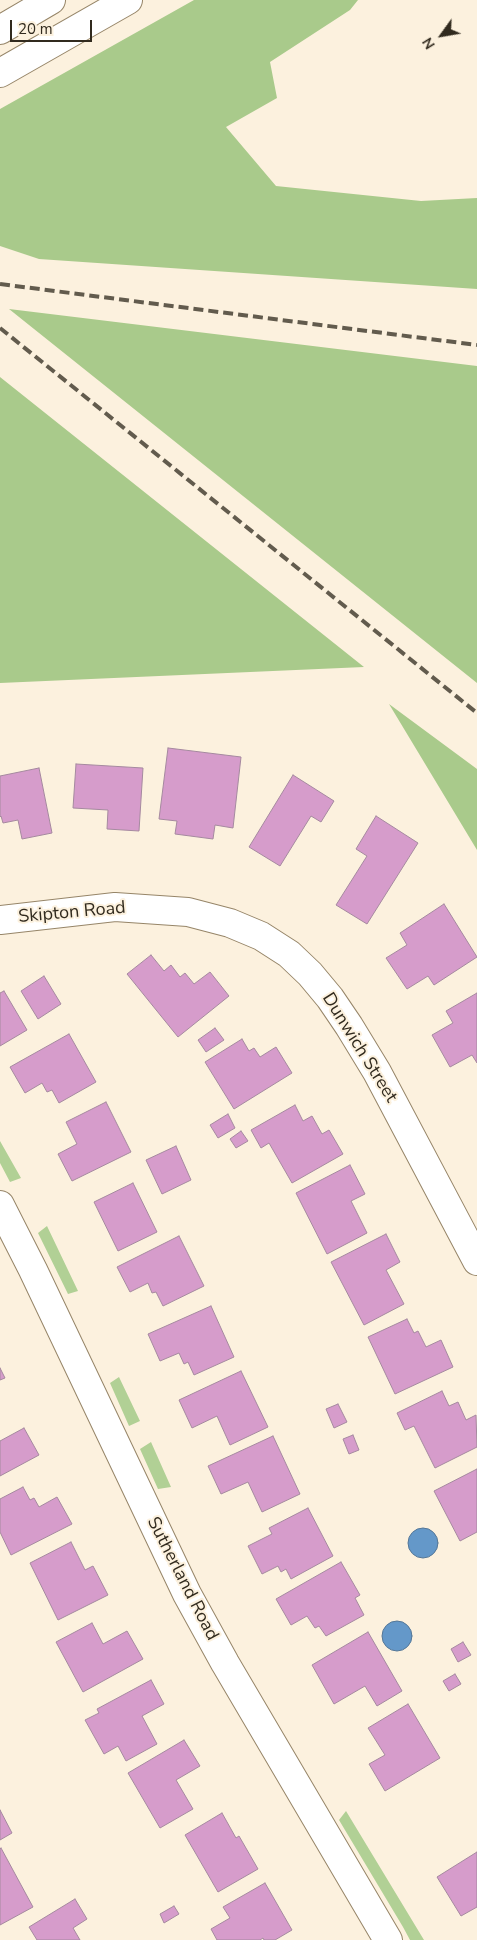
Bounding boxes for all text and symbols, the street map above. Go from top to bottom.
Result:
scale bar [12,10,95,42]
north arrow [417,10,467,60]
text: 20 m [18,19,53,39]
text: N [418,34,440,53]
street label: Skipton Road [17,898,127,928]
street label: Dunwich Street [317,989,401,1107]
street label: Sutherland Road [142,1514,222,1644]

